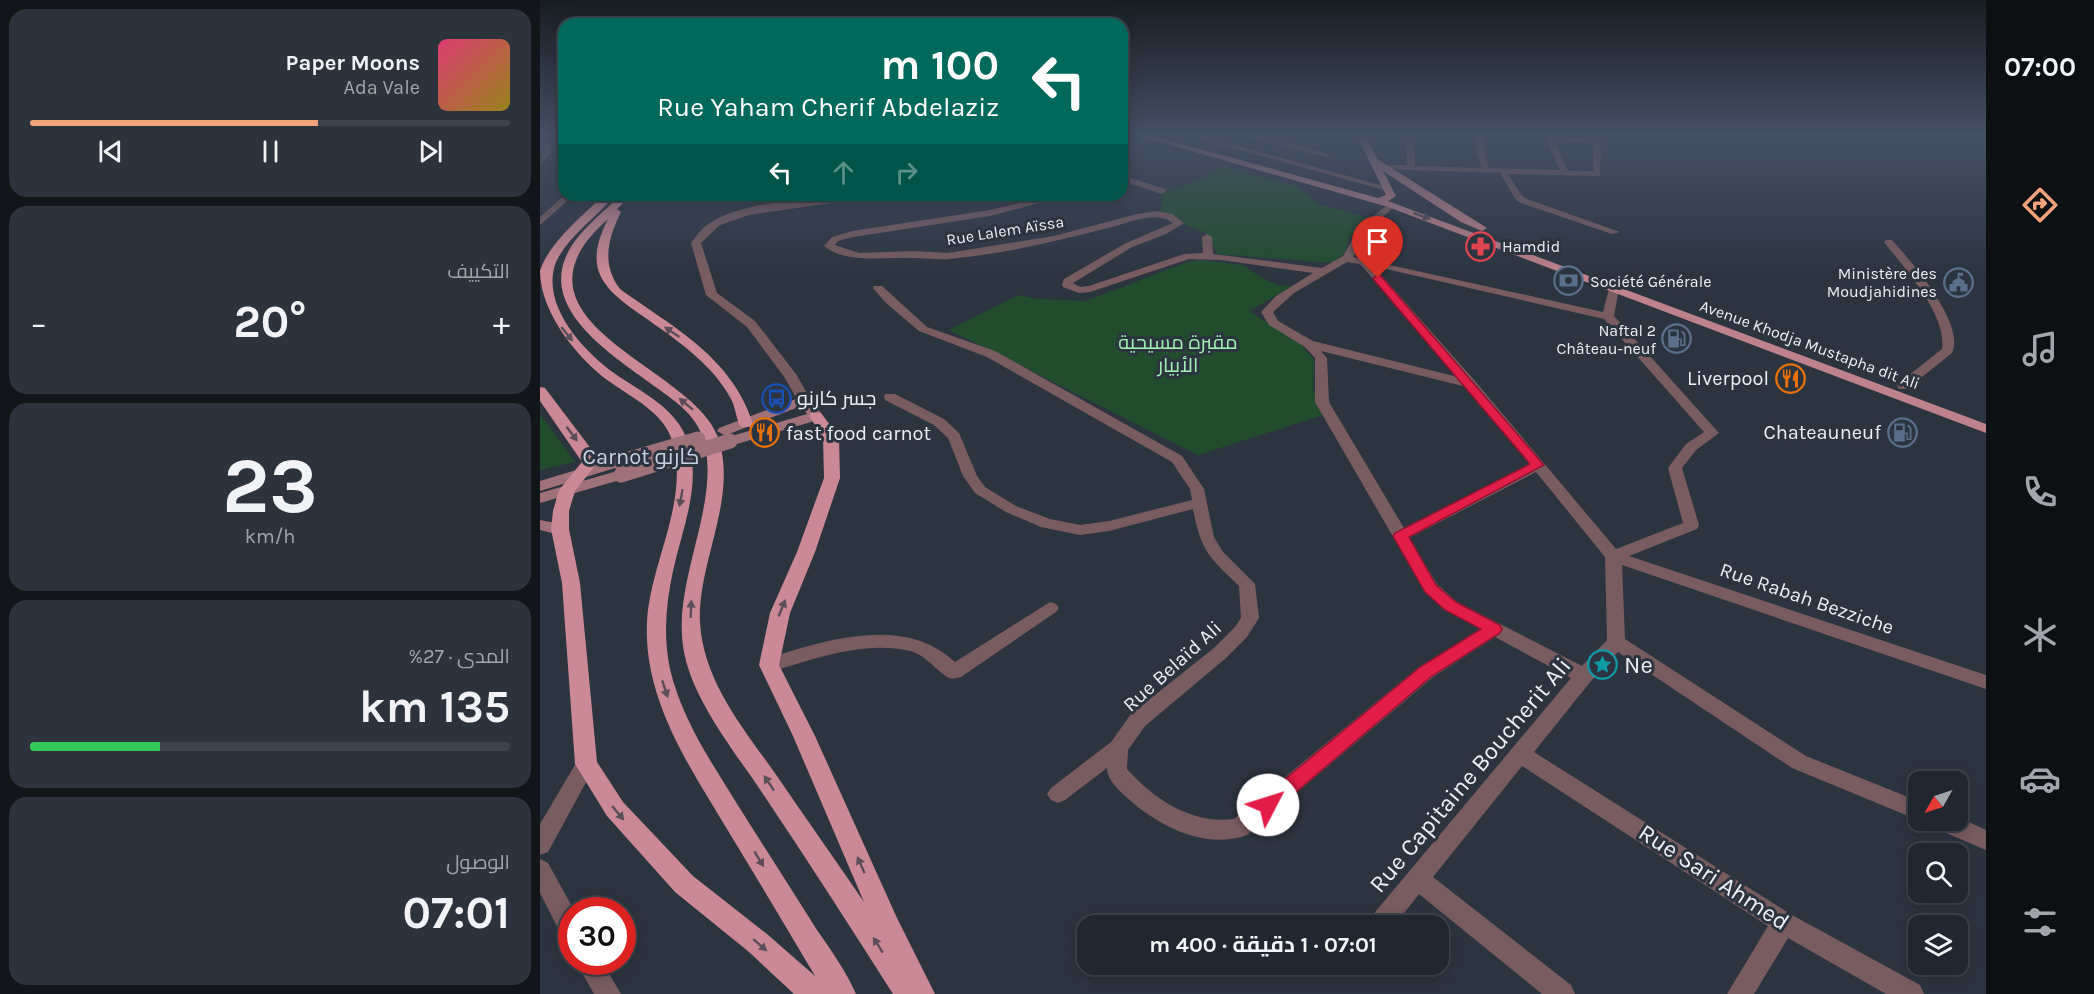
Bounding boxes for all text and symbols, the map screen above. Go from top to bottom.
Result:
text: 100 m [880,40,999,90]
icon: left [1020,42,1098,120]
text: Paper Moons [286,50,420,76]
text: 07:00 [2004,51,2076,83]
text: Ada Vale [343,76,420,99]
text: Rue Yaham Cherif Abdelaziz [657,91,999,123]
icon: previous [94,135,127,168]
icon: pause [254,135,287,168]
icon: next [414,135,447,168]
icon: left [764,156,797,189]
icon: ahead [827,156,860,189]
icon: right [890,156,923,189]
icon: directions [2019,184,2061,226]
one-way arrow [1413,211,1431,221]
street label: Rue Lalem Aïssa [945,212,1065,249]
pin [1352,216,1403,278]
icon: arrive [1361,225,1394,258]
pharmacy icon: Hamdid [1465,230,1497,262]
place label: Hamdid [1502,237,1560,256]
text: التكييف [447,260,510,283]
place label: Ministère des Moudjahidines [1827,264,1937,301]
bank icon: Société Générale [1553,265,1585,297]
public building icon: Ministère des Moudjahidines [1942,266,1974,298]
place label: Société Générale [1590,272,1711,291]
text: 20° [233,296,307,348]
street label: Avenue Khodja Mustapha dit Ali [1697,296,1922,393]
text: − [30,304,47,342]
text: + [493,304,510,342]
place label: Naftal 2 Château-neuf [1556,321,1657,358]
fuel station icon: Naftal 2 Château-neuf [1661,323,1693,355]
one-way arrow [561,326,574,342]
one-way arrow [665,326,681,338]
icon: music [2019,328,2061,370]
park label: مقبرة مسيحية الأبيار [1118,331,1238,377]
restaurant icon: Liverpool [1774,362,1806,394]
place label: Liverpool [1687,367,1769,390]
bus stop icon: جسر كارنو [760,382,792,414]
place label: جسر كارنو [797,387,876,410]
one-way arrow [678,397,694,410]
fuel station icon: Chateauneuf [1886,416,1918,448]
restaurant icon: fast food carnot [749,417,781,449]
place label: Chateauneuf [1763,421,1881,444]
place label: fast food carnot [786,422,932,445]
one-way arrow [566,425,578,441]
text: 23 [222,440,318,532]
district label: Carnot كارنو [583,444,699,470]
icon: phone [2019,471,2061,513]
one-way arrow [676,489,685,508]
text: km/h [245,525,295,548]
street label: Rue Rabah Bezziche [1717,558,1897,639]
one-way arrow [687,599,696,618]
one-way arrow [778,599,787,617]
icon: climate [2019,614,2061,656]
street label: Rue Belaïd Ali [1118,616,1226,717]
text: المدى · 27% [408,645,510,668]
place icon: Ne [1587,649,1619,681]
place label: Ne [1624,651,1653,679]
street label: Rue Capitaine Boucherit Ali [1363,652,1577,898]
one-way arrow [661,680,670,698]
text: 135 km [359,681,510,733]
icon: car [2019,758,2061,800]
north arrow [1908,771,1968,831]
map controls [1908,771,1968,975]
position arrow [1236,773,1300,837]
one-way arrow [764,775,775,791]
one-way arrow [611,805,624,820]
street label: Rue Sari Ahmed [1634,818,1794,936]
button: search [1908,843,1968,903]
text: الوصول [446,851,510,874]
one-way arrow [753,851,764,867]
one-way arrow [855,856,865,874]
text: 07:01 [403,887,510,939]
speed limit sign: 30 [558,897,636,975]
icon: filters [2019,901,2061,943]
button: layers [1908,915,1968,975]
text: 07:01 · 1 دقيقة · 400 m [1149,932,1377,958]
one-way arrow [872,936,883,953]
one-way arrow [752,939,768,952]

